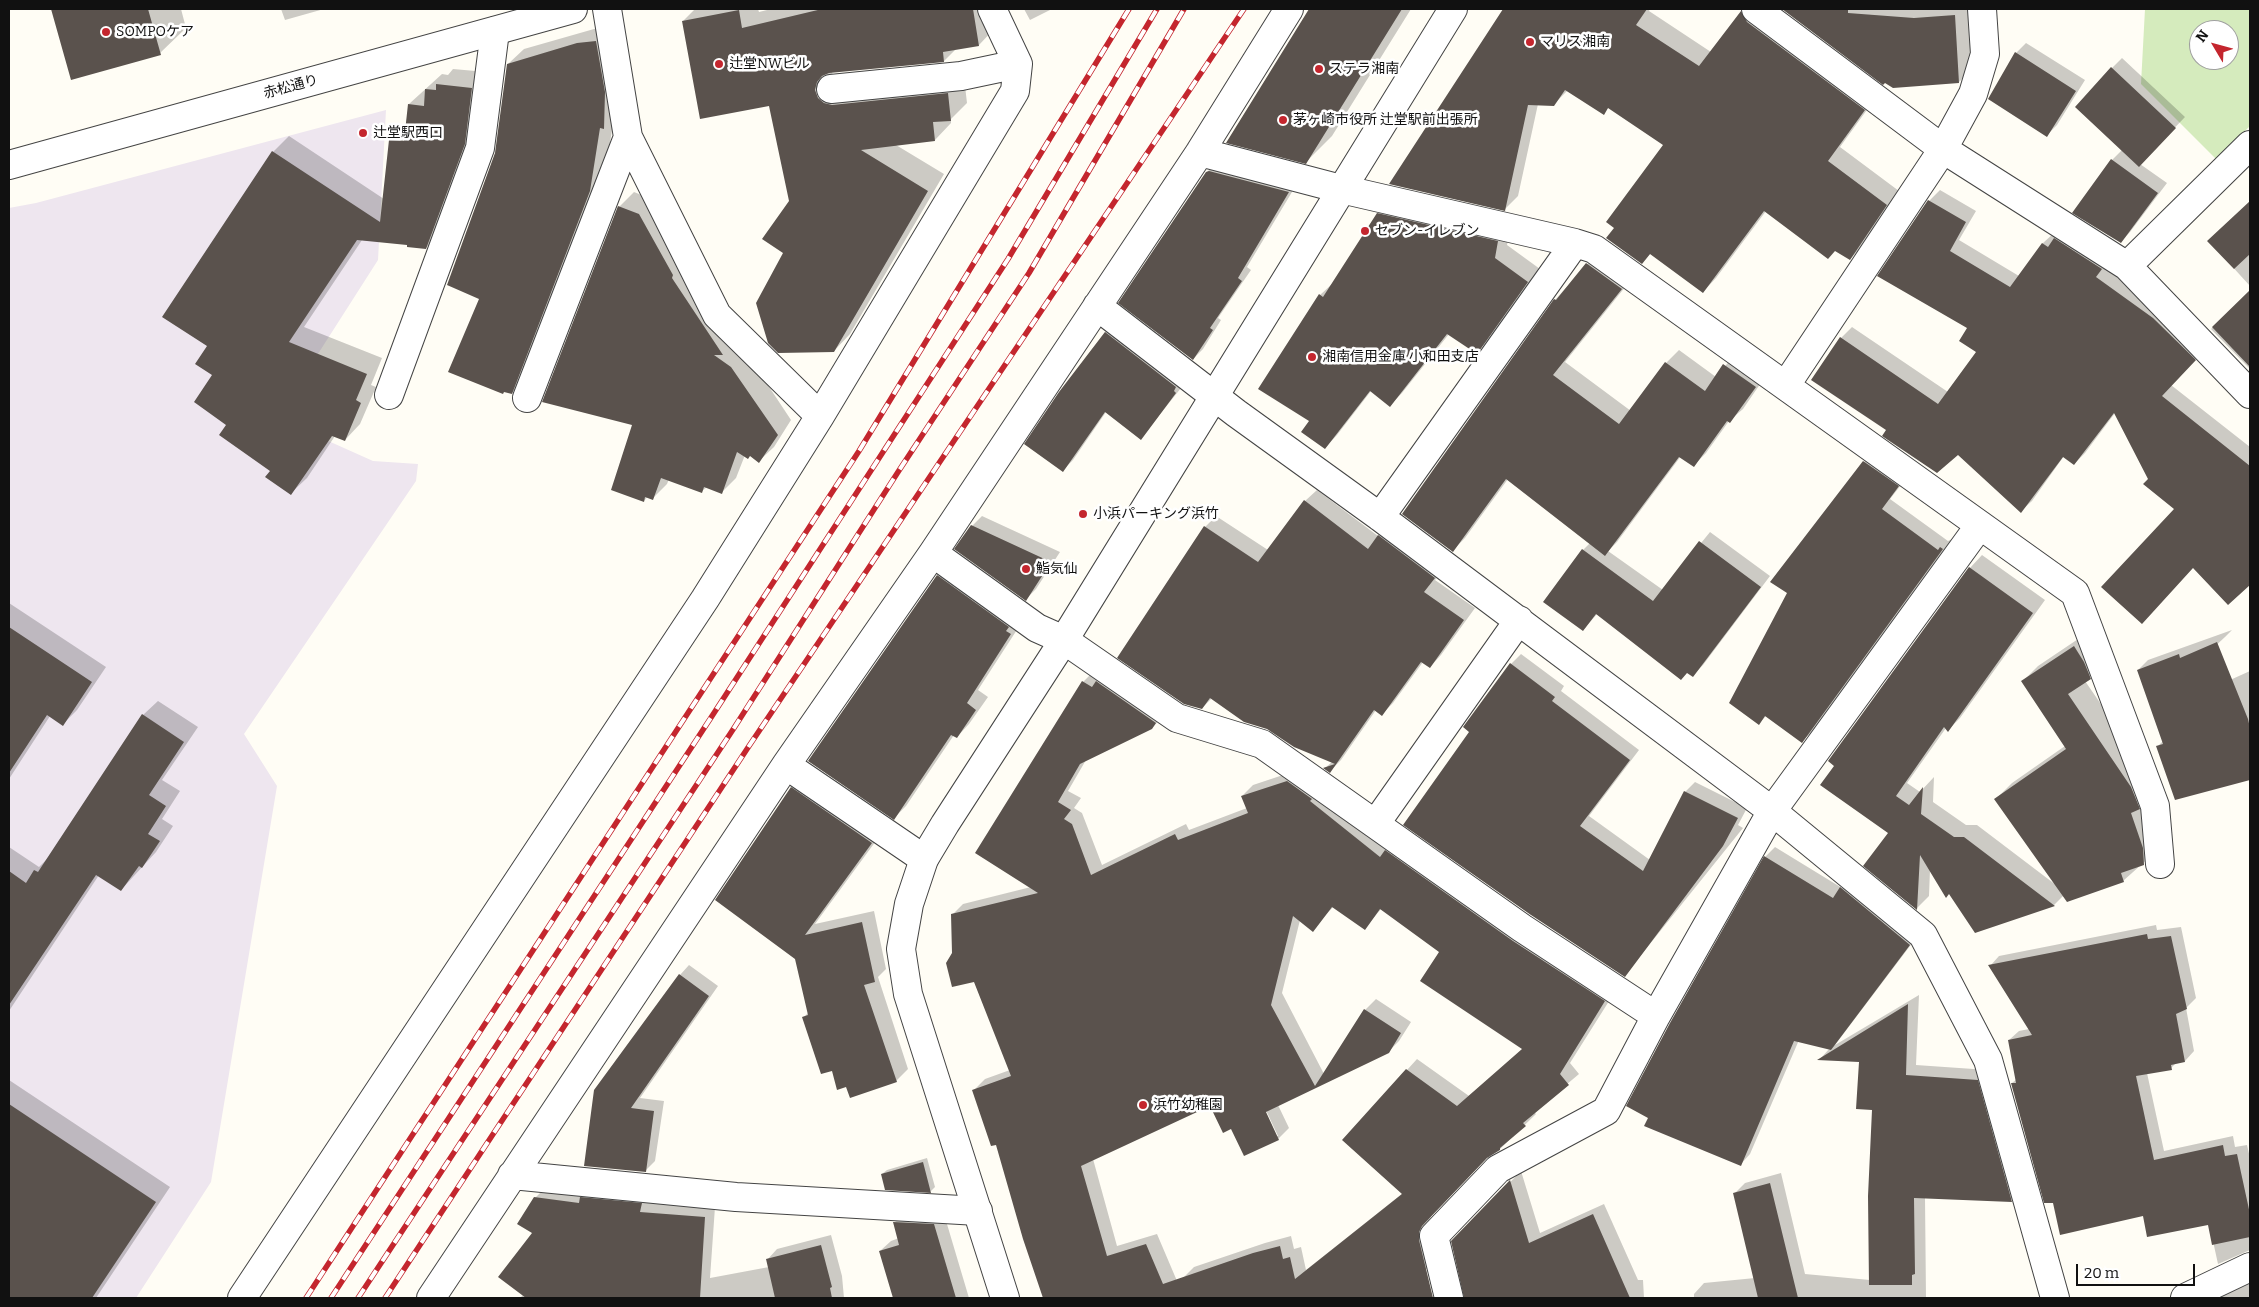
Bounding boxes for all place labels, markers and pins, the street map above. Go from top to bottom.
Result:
place label: SOMPOケア [116,24,194,40]
marker: SOMPOケア [100,26,112,38]
place label: マリス湘南 [1540,34,1610,50]
marker: マリス湘南 [1524,36,1536,48]
place label: 辻堂NWビル [729,56,810,72]
marker: 辻堂NWビル [713,58,725,70]
place label: ステラ湘南 [1329,61,1399,77]
marker: ステラ湘南 [1313,63,1325,75]
place label: 茅ヶ崎市役所 辻堂駅前出張所 [1293,112,1478,128]
marker: 茅ヶ崎市役所 辻堂駅前出張所 [1277,114,1289,126]
place label: 辻堂駅西口 [373,125,443,141]
marker: 辻堂駅西口 [357,127,369,139]
place label: セブン-イレブン [1375,223,1479,239]
marker: セブン-イレブン [1359,225,1371,237]
place label: 湘南信用金庫 小和田支店 [1322,349,1479,365]
marker: 湘南信用金庫 小和田支店 [1306,351,1318,363]
place label: 小浜パーキング浜竹 [1093,506,1219,522]
marker: 小浜パーキング浜竹 [1077,508,1089,520]
place label: 鮨気仙 [1036,561,1078,577]
marker: 鮨気仙 [1020,563,1032,575]
place label: 浜竹幼稚園 [1153,1097,1223,1113]
marker: 浜竹幼稚園 [1137,1099,1149,1111]

